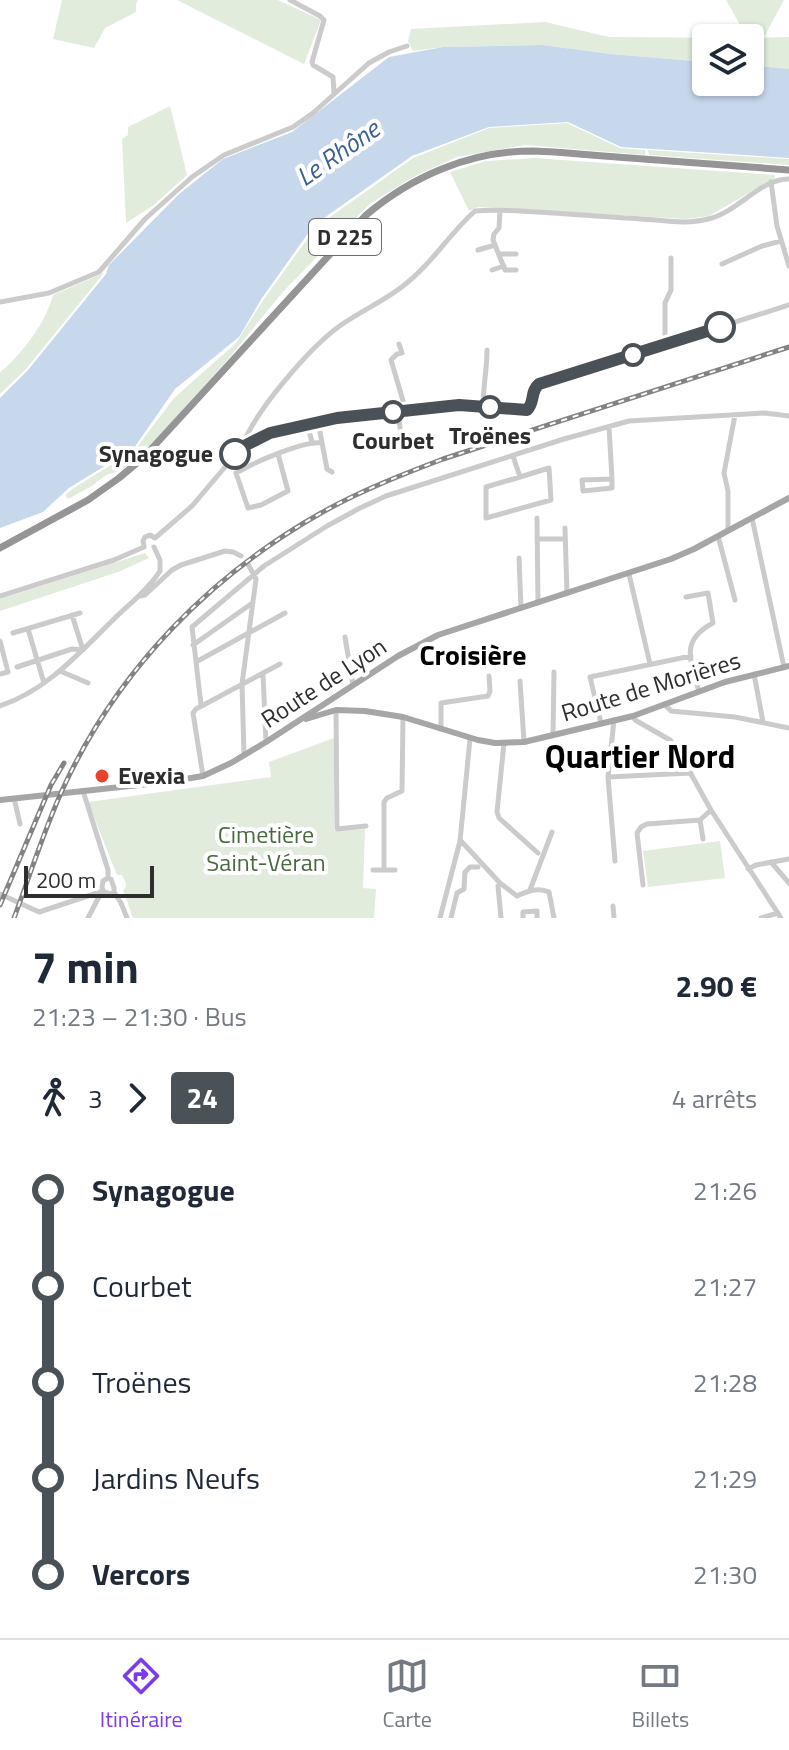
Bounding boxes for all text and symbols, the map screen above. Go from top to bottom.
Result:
map controls [692,24,764,96]
button: layers [692,24,764,96]
water label: Le Rhône [288,108,389,196]
road number: D 225 [309,219,381,255]
unlabelled marker [705,312,735,342]
unlabelled marker [622,344,644,366]
marker: Troënes [479,396,501,418]
marker: Courbet [382,401,404,423]
place label: Troënes [449,417,531,453]
place label: Courbet [352,422,434,458]
place label: Synagogue [99,435,213,471]
marker: Synagogue [220,439,250,469]
street label: Route de Lyon [254,628,393,736]
district label: Croisière [419,633,527,676]
street label: Route de Morières [557,642,745,730]
district label: Quartier Nord [545,732,735,780]
place label: Evexia [118,757,185,793]
marker: Evexia [93,767,111,785]
park label: Cimetière Saint-Véran [206,816,326,880]
scale bar [24,862,154,898]
text: 200 m [36,863,96,897]
text: 7 min [32,933,139,1000]
text: 2.90 € [676,963,757,1009]
text: 21:23 – 21:30 · Bus [32,997,247,1036]
icon: walk [32,1076,76,1120]
icon: forward [115,1076,159,1120]
text: 24 [187,1076,218,1119]
text: 3 [88,1079,103,1118]
text: 4 arrêts [672,1079,757,1118]
text: Synagogue [92,1167,235,1213]
text: 21:26 [693,1171,757,1210]
text: Courbet [92,1263,192,1309]
text: 21:27 [693,1267,757,1306]
text: Troënes [92,1359,191,1405]
text: 21:28 [693,1363,757,1402]
text: Jardins Neufs [92,1455,260,1501]
text: 21:29 [693,1459,757,1498]
text: Vercors [92,1551,190,1597]
text: 21:30 [693,1555,757,1594]
tab: Itinéraire [100,1654,183,1736]
tab: Carte [382,1654,432,1736]
tab: Billets [632,1654,689,1736]

